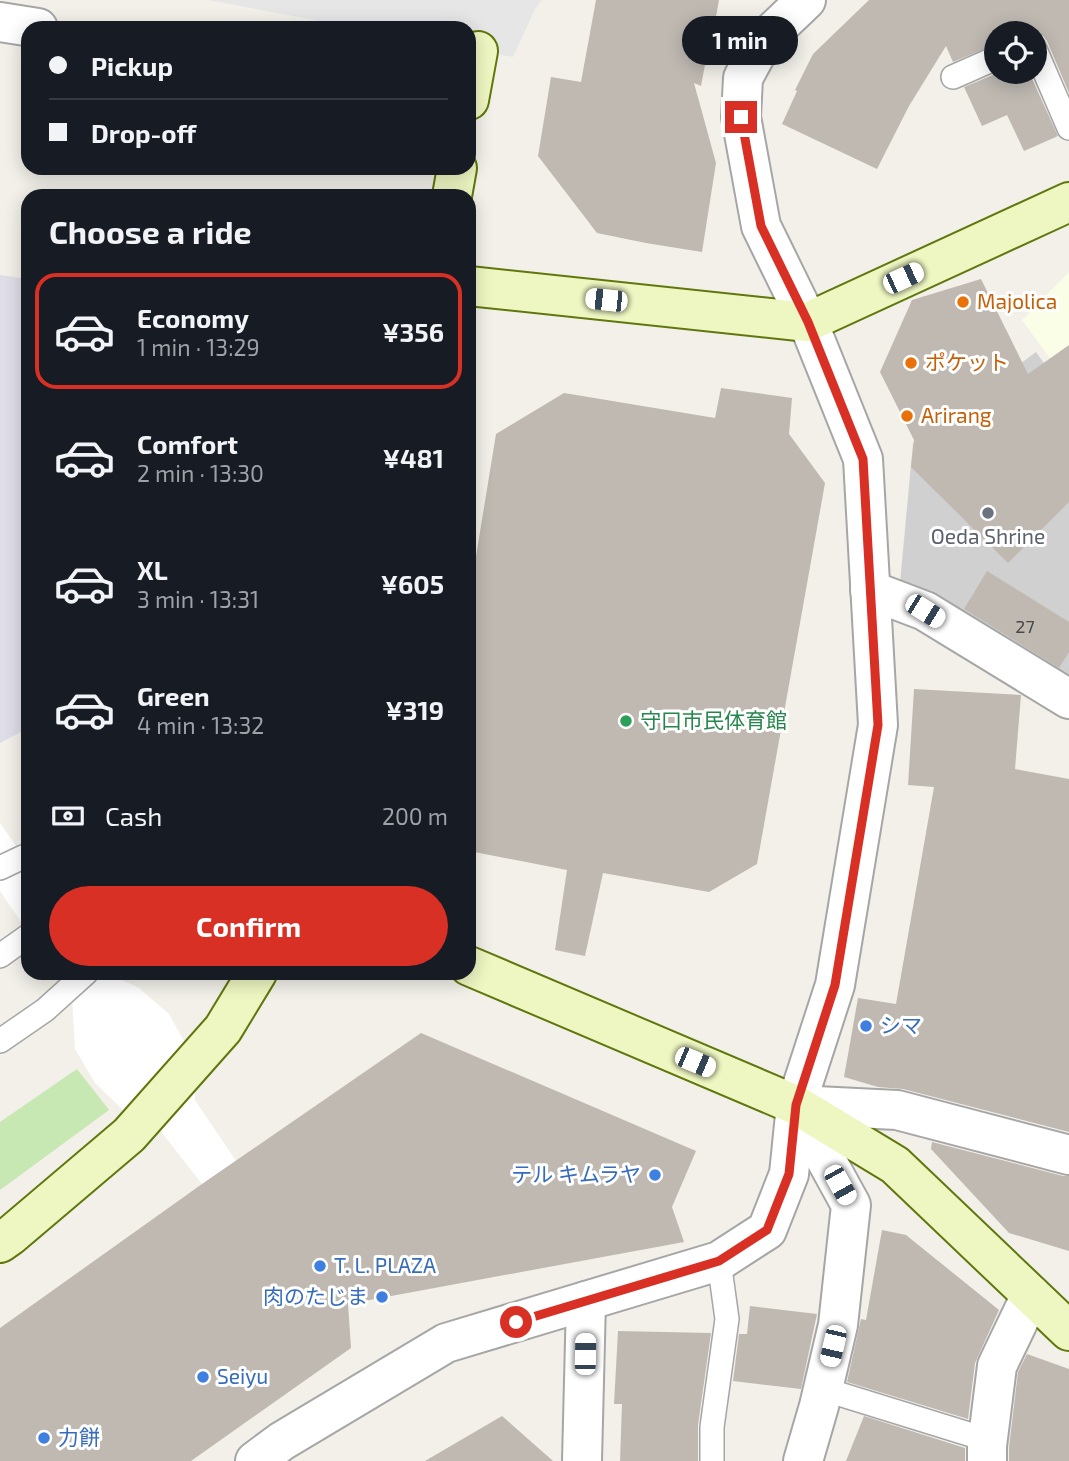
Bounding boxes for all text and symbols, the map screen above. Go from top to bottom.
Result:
callout: 1 min [683,16,799,64]
map controls [984,21,1047,84]
button: locate [984,21,1047,84]
text: 1 min [712,26,768,54]
text: Pickup [91,50,173,81]
route end [725,101,757,133]
text: Drop-off [91,117,196,148]
text: Choose a ride [49,212,252,250]
car [880,260,927,296]
car [585,287,628,313]
place label: Majolica [977,288,1057,314]
marker: Majolica [955,294,971,310]
icon: car [53,300,116,363]
text: Economy [137,302,249,333]
text: ¥356 [382,316,444,347]
text: 1 min · 13:29 [137,333,260,361]
place label: ポケット [925,349,1009,374]
marker: ポケット [903,355,919,371]
place label: Arirang [921,402,992,427]
marker: Arirang [899,408,915,424]
icon: car [53,426,116,489]
text: Comfort [137,428,238,459]
text: ¥481 [383,442,444,473]
text: 2 min · 13:30 [137,459,264,487]
marker: Oeda Shrine [980,505,996,521]
place label: Oeda Shrine [931,523,1045,548]
icon: car [53,552,116,615]
text: XL [137,554,168,585]
text: ¥605 [381,568,444,599]
text: 3 min · 13:31 [137,585,259,613]
car [902,591,949,631]
house number: 27 [1015,615,1035,637]
icon: car [53,678,116,741]
text: Green [137,680,210,711]
text: ¥319 [385,694,444,725]
place label: 守口市民体育館 [640,707,787,732]
text: 4 min · 13:32 [137,711,264,739]
marker: 守口市民体育館 [618,713,634,729]
icon: cash [49,797,87,835]
text: Cash [105,800,162,831]
text: 200 m [382,802,448,830]
button: Confirm [49,886,448,966]
place label: シマ [880,1012,922,1037]
marker: シマ [858,1018,874,1034]
car [672,1044,719,1080]
place label: テル キムラヤ [511,1161,641,1186]
car [821,1162,860,1208]
marker: テル キムラヤ [647,1167,663,1183]
place label: T. L. PLAZA [334,1252,436,1277]
marker: T. L. PLAZA [312,1258,328,1274]
place label: 肉のたじま [263,1283,368,1308]
marker: 肉のたじま [374,1289,390,1305]
route start [500,1306,532,1338]
car [819,1323,848,1369]
car [575,1333,596,1375]
place label: Seiyu [217,1363,268,1388]
marker: Seiyu [195,1369,211,1385]
place label: 力餅 [58,1424,100,1449]
marker: 力餅 [36,1430,52,1446]

